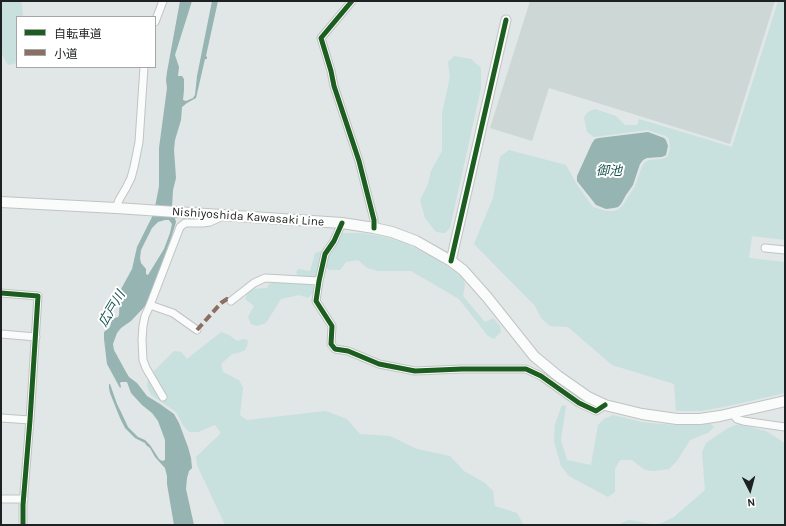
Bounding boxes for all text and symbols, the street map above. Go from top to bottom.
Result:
legend [16,16,156,68]
text: 自転車道 [54,27,102,41]
text: 小道 [54,47,78,61]
water label: 御池 [596,163,622,179]
street label: Nishiyoshida Kawasaki Line [171,204,325,230]
water label: 広戸川 [95,288,129,330]
north arrow [730,470,770,510]
text: N [747,496,756,509]

